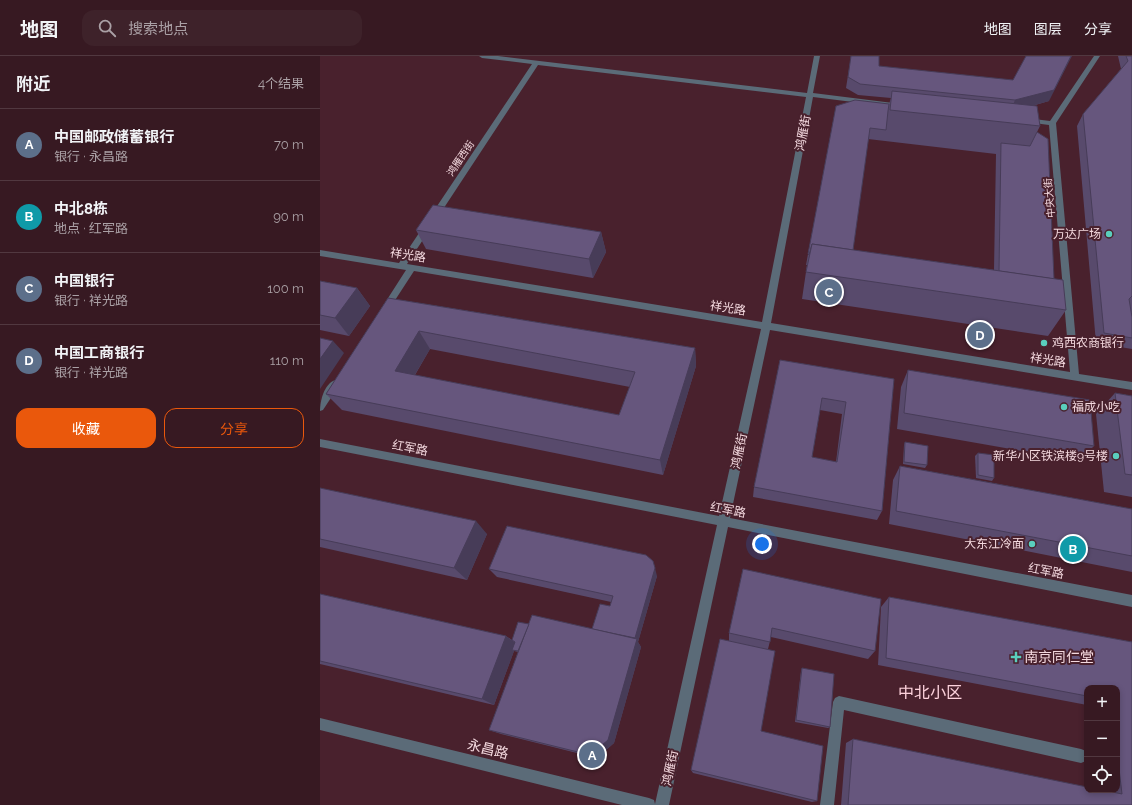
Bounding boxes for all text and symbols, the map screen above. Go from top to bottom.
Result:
search box [82,10,362,46]
icon: search [96,17,118,39]
text: 地图 [20,18,58,40]
text: 搜索地点 [128,20,188,38]
text: 地图 [984,21,1012,37]
text: 图层 [1034,21,1062,37]
text: 分享 [1084,21,1112,37]
text: 附近 [16,74,50,94]
text: 4个结果 [258,76,304,91]
street label: 鸿雁街 [793,114,813,152]
text: 中国邮政储蓄银行 [54,128,174,146]
text: A [25,137,33,152]
text: 70 m [274,137,304,152]
street label: 鸿雁西街 [445,139,476,178]
text: 银行 · 永昌路 [54,149,128,164]
street label: 中央大街 [1042,178,1057,218]
text: 中北8栋 [54,200,108,218]
text: B [25,209,33,224]
text: 90 m [273,209,304,224]
text: 地点 · 红军路 [54,221,128,236]
place label: 万达广场 [1053,227,1101,241]
marker: 万达广场 [1104,229,1114,239]
street label: 祥光路 [389,245,427,265]
text: 中国银行 [54,272,114,290]
pin: C [816,277,842,307]
text: C [25,281,33,296]
text: 100 m [267,281,304,296]
text: 银行 · 祥光路 [54,293,128,308]
street label: 祥光路 [709,298,747,318]
pin: D [967,320,993,350]
place label: 鸡西农商银行 [1052,336,1124,350]
marker: 鸡西农商银行 [1039,338,1049,348]
text: 中国工商银行 [54,344,144,362]
street label: 祥光路 [1029,350,1067,370]
text: D [24,353,34,368]
text: 110 m [270,353,304,368]
text: 银行 · 祥光路 [54,365,128,380]
place label: 福成小吃 [1072,400,1120,414]
marker: 福成小吃 [1059,402,1069,412]
button: 收藏 [16,408,156,448]
button: 分享 [164,408,304,448]
street label: 鸿雁街 [728,432,750,470]
street label: 红军路 [391,438,429,458]
place label: 新华小区铁滨楼9号楼 [993,449,1108,463]
marker: 新华小区铁滨楼9号楼 [1111,451,1121,461]
street label: 红军路 [709,500,747,520]
your location [752,534,772,554]
pin: B [1060,534,1086,564]
place label: 大东江冷面 [964,537,1024,551]
marker: 大东江冷面 [1027,539,1037,549]
street label: 红军路 [1027,561,1065,581]
place label: 南京同仁堂 [1024,649,1094,665]
marker: 南京同仁堂 [1011,652,1021,662]
district label: 中北小区 [898,683,962,702]
map controls [1084,685,1120,793]
button: + [1084,685,1120,721]
button: − [1084,721,1120,757]
street label: 永昌路 [466,736,510,762]
pin: A [579,740,605,770]
street label: 鸿雁街 [659,749,681,787]
button: locate [1084,757,1120,793]

